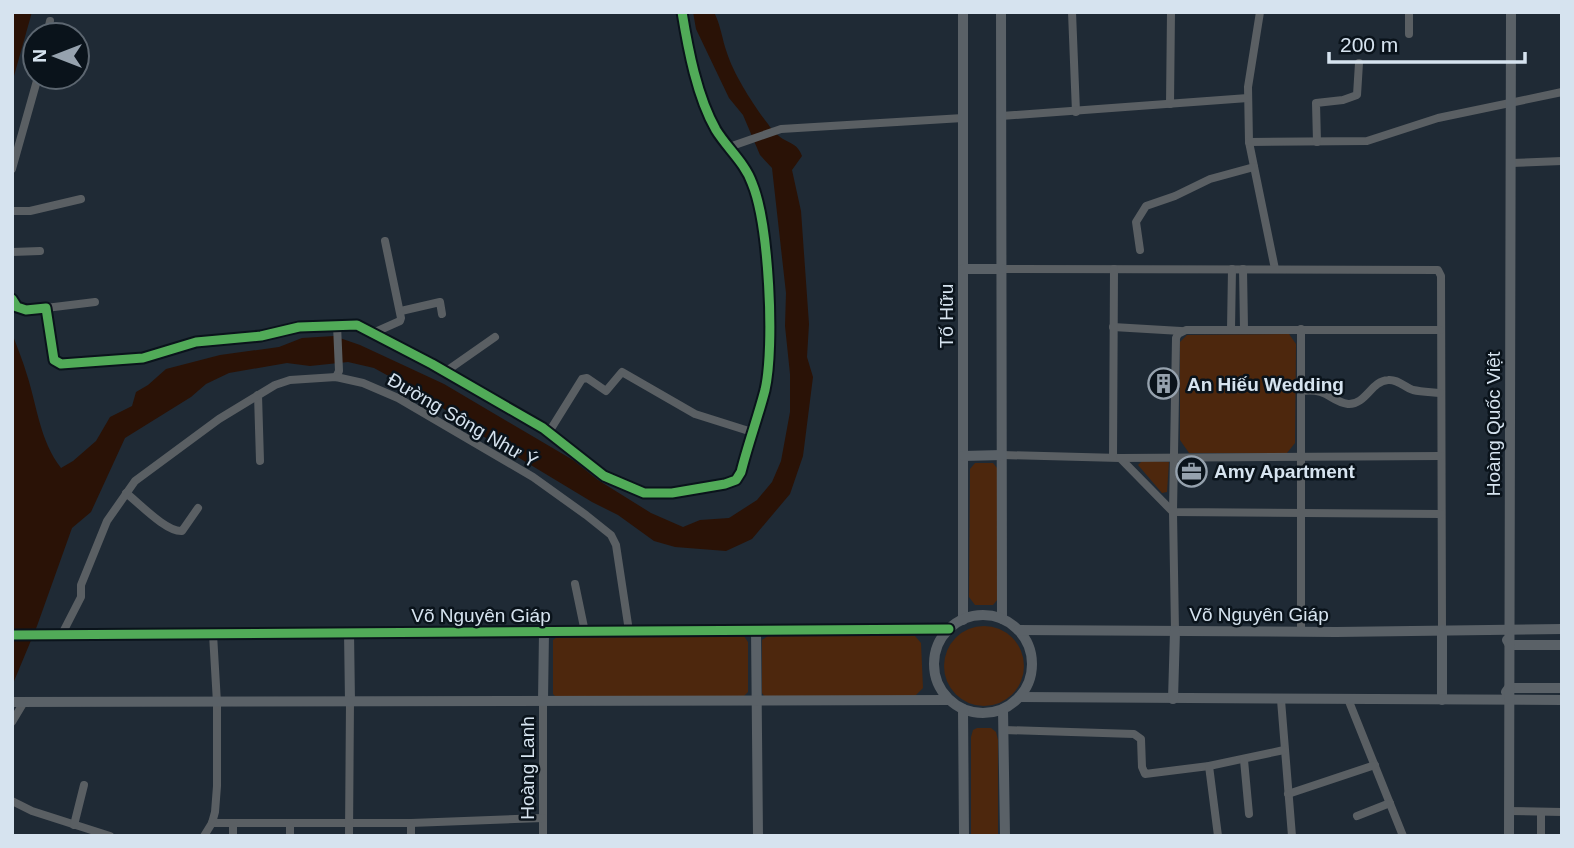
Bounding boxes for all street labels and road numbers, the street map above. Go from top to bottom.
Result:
street label: Tố Hữu [936,284,957,348]
street label: Hoàng Quốc Việt [1483,351,1504,496]
street label: Đường Sông Như Ý [384,369,542,472]
street label: Võ Nguyên Giáp [1189,604,1329,625]
street label: Võ Nguyên Giáp [411,605,551,626]
street label: Hoàng Lanh [517,716,538,820]

